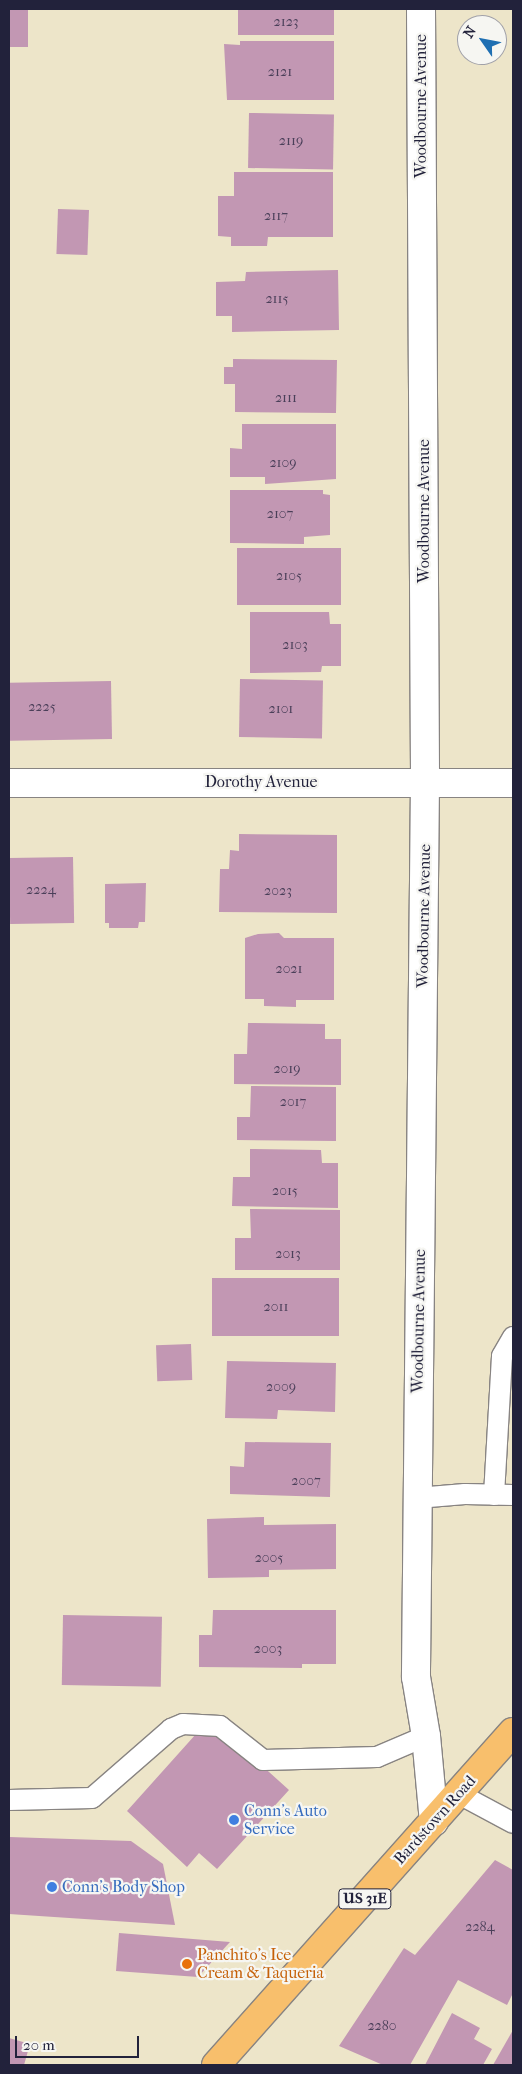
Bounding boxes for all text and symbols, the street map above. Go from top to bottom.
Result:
house number: 2123 [273,14,299,30]
north arrow [457,15,507,65]
text: N [460,23,480,41]
street label: Woodbourne Avenue [411,34,431,178]
house number: 2121 [268,64,292,80]
house number: 2119 [279,133,303,149]
house number: 2117 [264,208,288,224]
house number: 2115 [265,291,289,307]
house number: 2111 [275,390,297,406]
street label: Woodbourne Avenue [414,439,434,583]
house number: 2109 [269,455,297,471]
house number: 2107 [267,506,293,522]
house number: 2105 [276,568,302,584]
house number: 2103 [282,637,308,653]
house number: 2225 [28,699,56,715]
house number: 2101 [269,701,293,717]
street label: Dorothy Avenue [205,772,317,792]
street label: Woodbourne Avenue [413,844,435,988]
house number: 2224 [26,882,56,898]
house number: 2023 [264,883,292,899]
house number: 2021 [275,961,303,977]
house number: 2019 [273,1061,301,1077]
house number: 2017 [280,1094,306,1110]
house number: 2015 [272,1183,298,1199]
house number: 2013 [275,1246,301,1262]
street label: Woodbourne Avenue [408,1249,430,1393]
house number: 2011 [264,1299,288,1315]
house number: 2009 [266,1379,296,1395]
house number: 2007 [291,1473,321,1489]
house number: 2005 [255,1550,283,1566]
house number: 2003 [254,1641,282,1657]
street label: Bardstown Road [390,1772,480,1868]
place label: Conn's Auto Service [244,1801,327,1839]
marker: Conn's Auto Service [228,1814,240,1826]
place label: Conn's Body Shop [62,1877,185,1897]
marker: Conn's Body Shop [46,1881,58,1893]
road number: US 31E [338,1886,392,1912]
house number: 2284 [465,1919,495,1935]
place label: Panchito's Ice Cream & Taqueria [197,1945,324,1983]
marker: Panchito's Ice Cream & Taqueria [181,1958,193,1970]
house number: 2280 [367,2018,397,2034]
scale bar [18,2026,141,2058]
text: 20 m [23,2036,55,2054]

